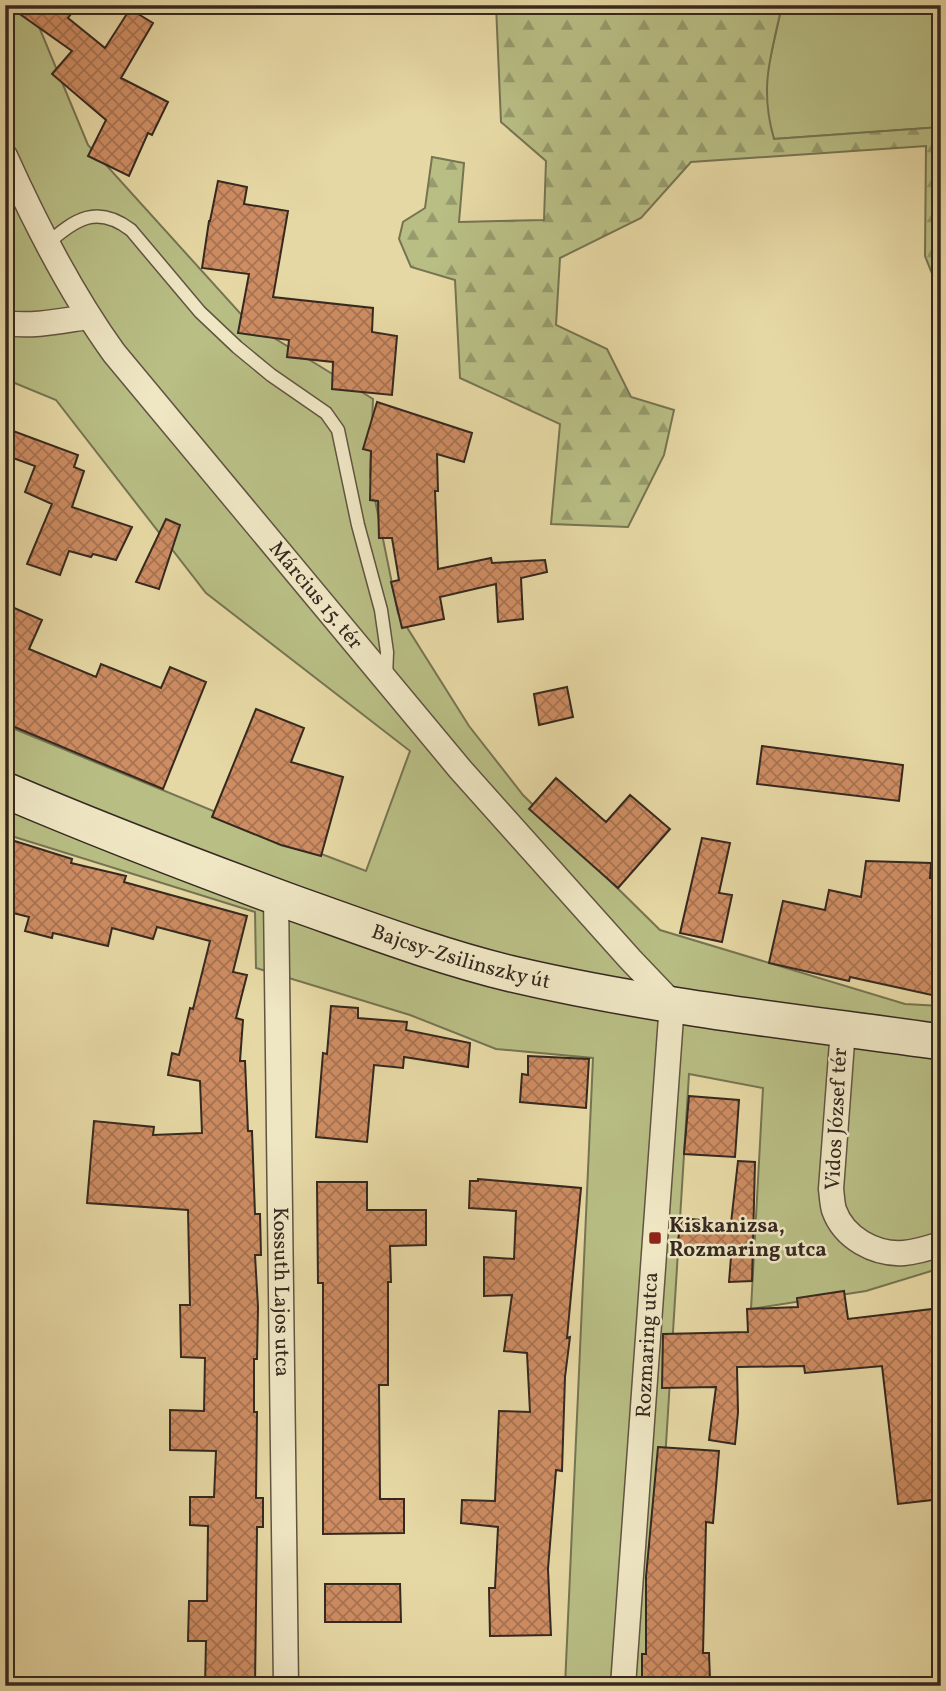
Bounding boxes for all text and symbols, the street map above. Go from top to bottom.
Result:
street label: Március 15. tér [262,535,370,656]
street label: Bajcsy-Zsilinszky út [367,917,553,997]
street label: Vidos József tér [819,1047,855,1191]
street label: Kossuth Lajos utca [265,1207,297,1377]
place label: Kiskanizsa, Rozmaring utca [669,1212,827,1265]
marker: Kiskanizsa, Rozmaring utca [647,1230,663,1246]
street label: Rozmaring utca [630,1271,666,1419]

